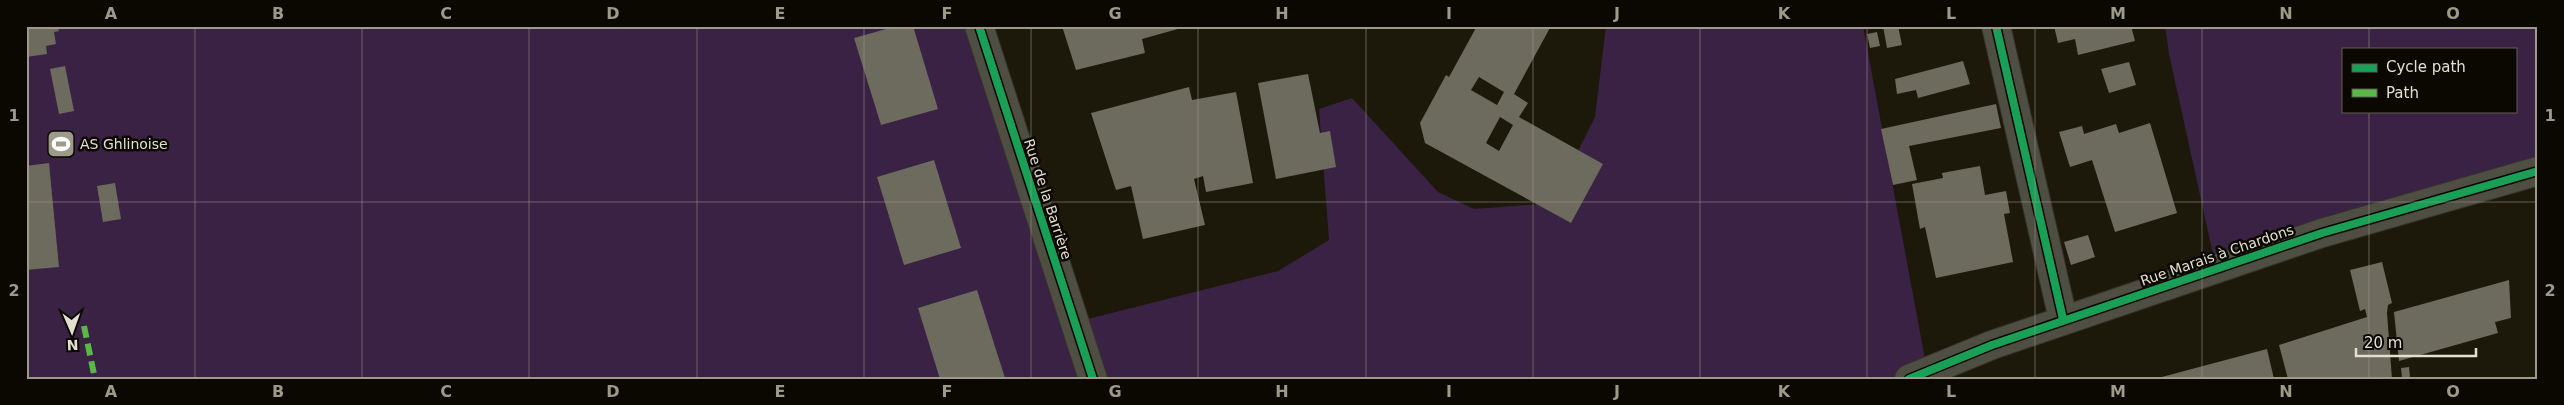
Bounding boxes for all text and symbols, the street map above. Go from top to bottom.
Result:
text: A [105,4,118,23]
text: B [272,4,284,23]
text: C [440,4,452,23]
text: D [606,4,620,23]
text: E [775,4,785,23]
text: F [942,4,952,23]
text: G [1108,4,1122,23]
text: H [1275,4,1289,23]
text: I [1446,4,1452,23]
text: J [1613,4,1620,23]
text: K [1778,4,1791,23]
text: L [1946,4,1956,23]
text: M [2110,4,2126,23]
text: N [2279,4,2293,23]
text: O [2446,4,2460,23]
legend [2342,48,2516,112]
text: Cycle path [2386,58,2466,76]
text: Path [2386,84,2419,102]
text: 1 [8,106,20,125]
text: 1 [2544,106,2556,125]
sports icon: AS Ghlinoise [46,129,76,159]
place label: AS Ghlinoise [80,136,168,152]
street label: Rue de la Barrière [1021,137,1075,261]
street label: Rue Marais à Chardons [2138,221,2296,289]
text: 2 [8,281,20,300]
text: 2 [2544,281,2556,300]
north arrow [48,308,98,358]
scale bar [2356,325,2476,357]
text: 20 m [2364,334,2402,352]
text: N [66,337,79,353]
text: A [105,382,118,401]
text: B [272,382,284,401]
text: C [440,382,452,401]
text: D [606,382,620,401]
text: E [775,382,785,401]
text: F [942,382,952,401]
text: G [1108,382,1122,401]
text: H [1275,382,1289,401]
text: I [1446,382,1452,401]
text: J [1613,382,1620,401]
text: K [1778,382,1791,401]
text: L [1946,382,1956,401]
text: M [2110,382,2126,401]
text: N [2279,382,2293,401]
text: O [2446,382,2460,401]

